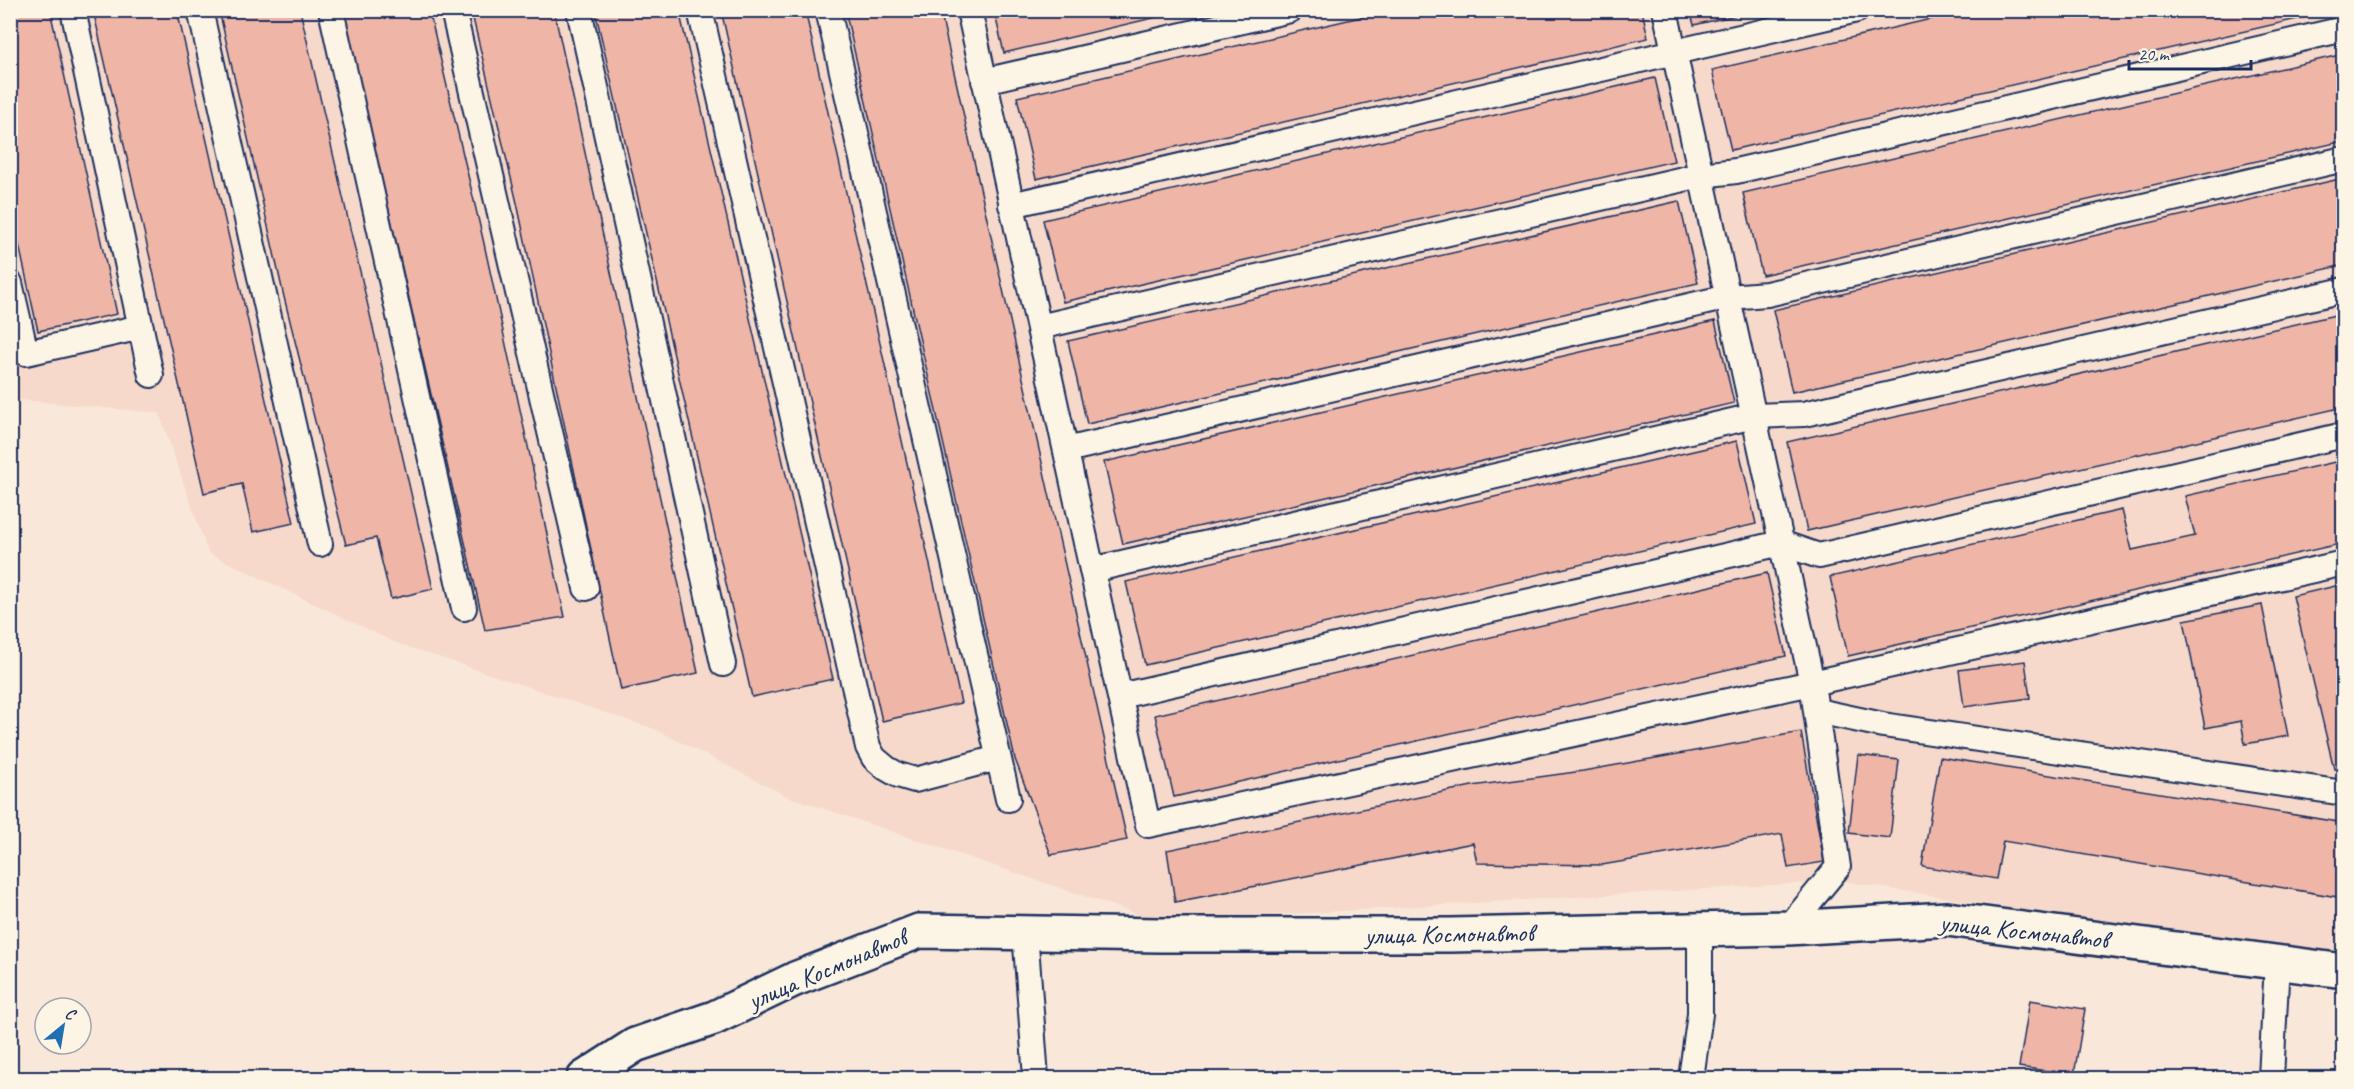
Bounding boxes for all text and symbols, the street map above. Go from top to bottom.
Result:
scale bar [2129,33,2250,71]
text: 20 m [2138,43,2171,65]
street label: улица Космонавтов [1936,906,2114,957]
street label: улица Космонавтов [1362,916,1538,952]
street label: улица Космонавтов [741,919,915,1018]
north arrow [33,996,93,1056]
text: С [62,1003,80,1026]

